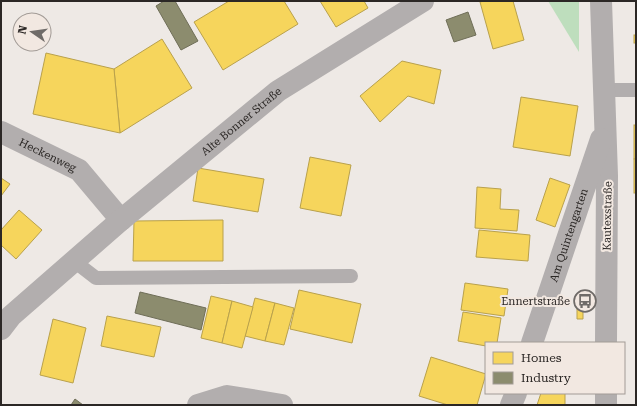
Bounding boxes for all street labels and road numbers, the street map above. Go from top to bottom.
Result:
street label: Alte Bonner Straße [199,85,284,158]
street label: Heckenweg [17,136,79,175]
street label: Kautexstraße [600,181,615,251]
street label: Am Quintengarten [547,187,591,284]

